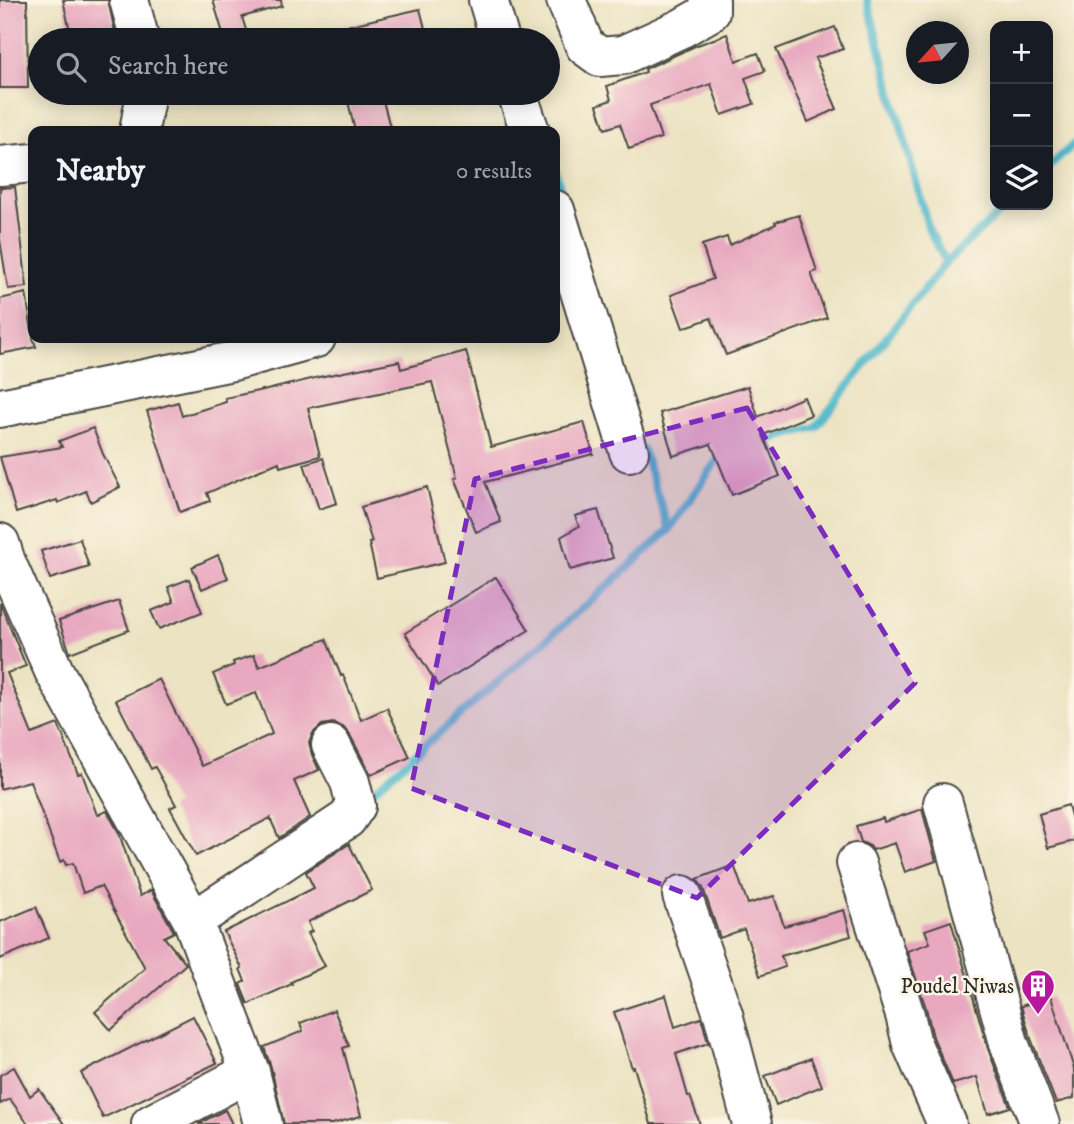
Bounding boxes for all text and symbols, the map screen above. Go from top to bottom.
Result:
north arrow [906,21,969,84]
map controls [990,21,1053,210]
button: + [990,21,1053,84]
search box [28,28,560,105]
icon: search [52,48,90,86]
text: Search here [108,50,228,83]
button: − [990,84,1053,147]
button: layers [990,147,1053,210]
text: Nearby [56,153,145,190]
text: 0 results [456,157,532,186]
building icon: Poudel Niwas [1019,967,1057,1016]
place label: Poudel Niwas [900,974,1014,1000]

